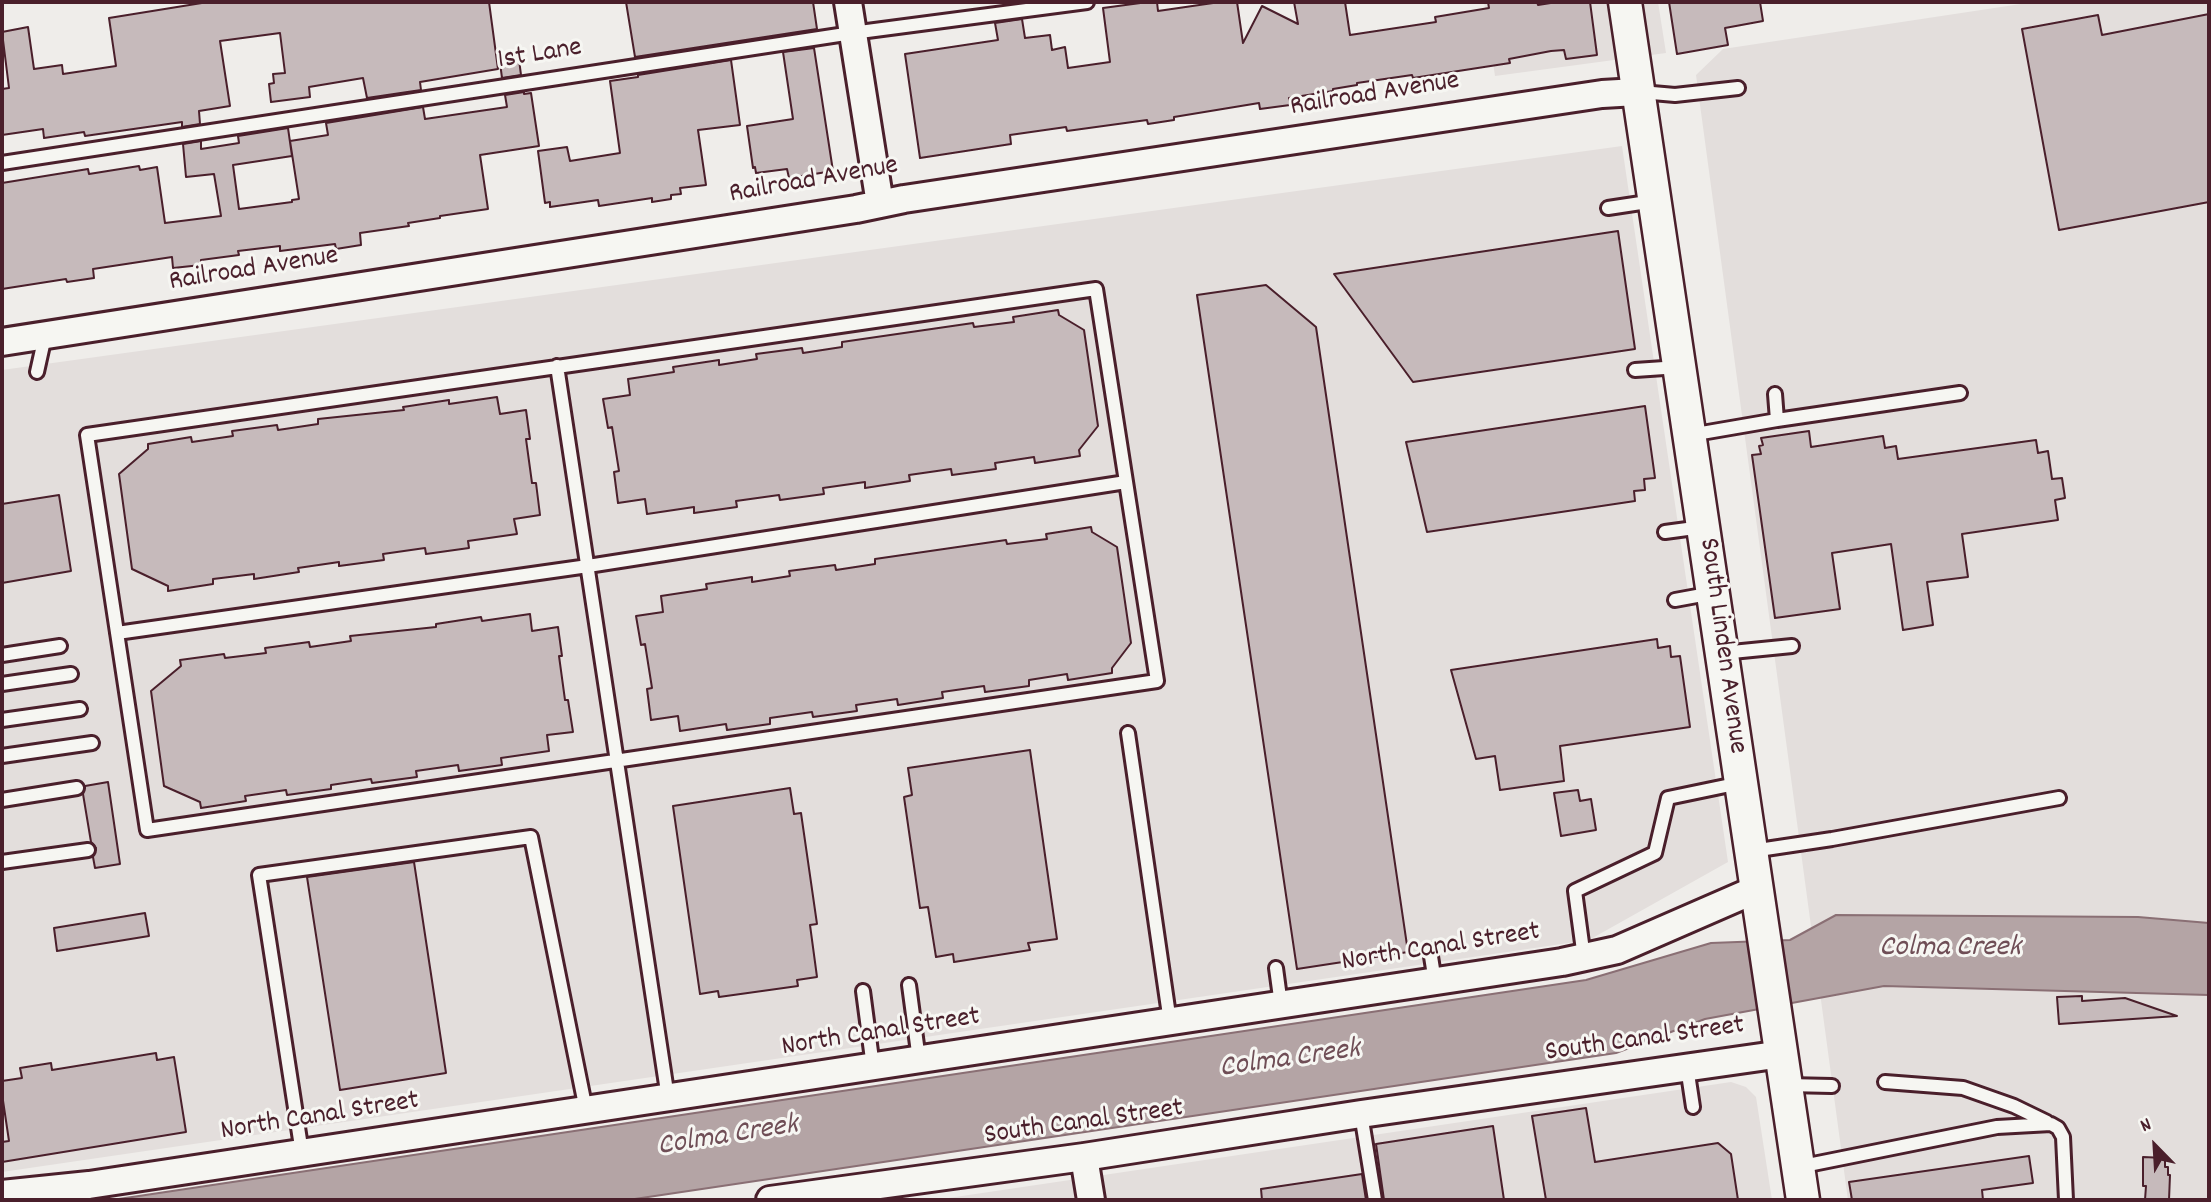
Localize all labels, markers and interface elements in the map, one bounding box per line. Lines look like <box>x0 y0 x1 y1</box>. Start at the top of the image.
street label: 1st Lane <box>496 33 584 79</box>
street label: Railroad Avenue <box>1288 66 1462 126</box>
street label: Railroad Avenue <box>727 151 901 213</box>
street label: Railroad Avenue <box>167 241 341 301</box>
street label: South Linden Avenue <box>1689 536 1753 756</box>
street label: North Canal Street <box>1339 917 1543 981</box>
water label: Colma Creek <box>1879 932 2021 968</box>
street label: North Canal Street <box>779 1002 983 1066</box>
street label: South Canal Street <box>1543 1010 1747 1072</box>
water label: Colma Creek <box>1217 1033 1363 1089</box>
street label: North Canal Street <box>218 1086 422 1150</box>
street label: South Canal Street <box>982 1093 1186 1155</box>
water label: Colma Creek <box>655 1109 801 1167</box>
north arrow <box>2120 1111 2190 1181</box>
text: N <box>2136 1112 2156 1141</box>

